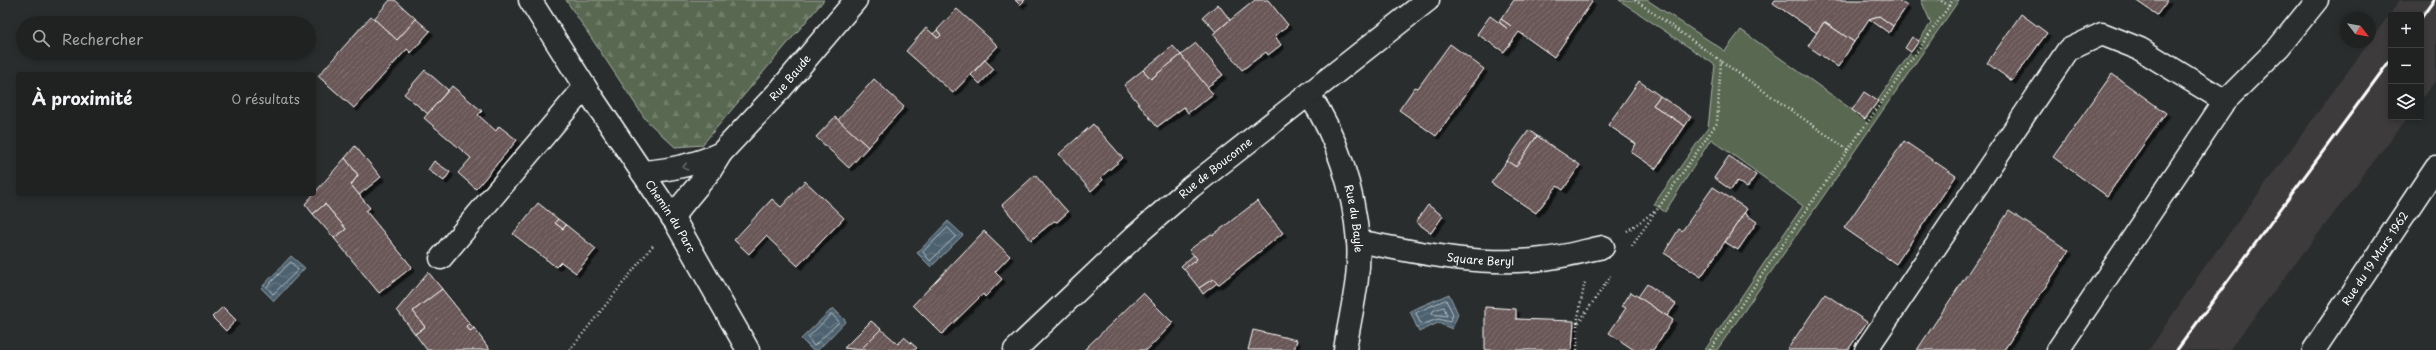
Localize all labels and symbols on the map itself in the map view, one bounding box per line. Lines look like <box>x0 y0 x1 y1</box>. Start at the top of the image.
north arrow <box>2340 12 2376 48</box>
street label: Rue Baude <box>765 51 815 104</box>
street label: Rue de Bouconne <box>1175 133 1256 202</box>
one-way arrow <box>681 162 688 170</box>
street label: Chemin du Parc <box>641 176 700 256</box>
street label: Rue du Bayle <box>1341 183 1368 253</box>
street label: Rue du 19 Mars 1962 <box>2337 208 2412 308</box>
street label: Square Beryl <box>1445 248 1515 269</box>

